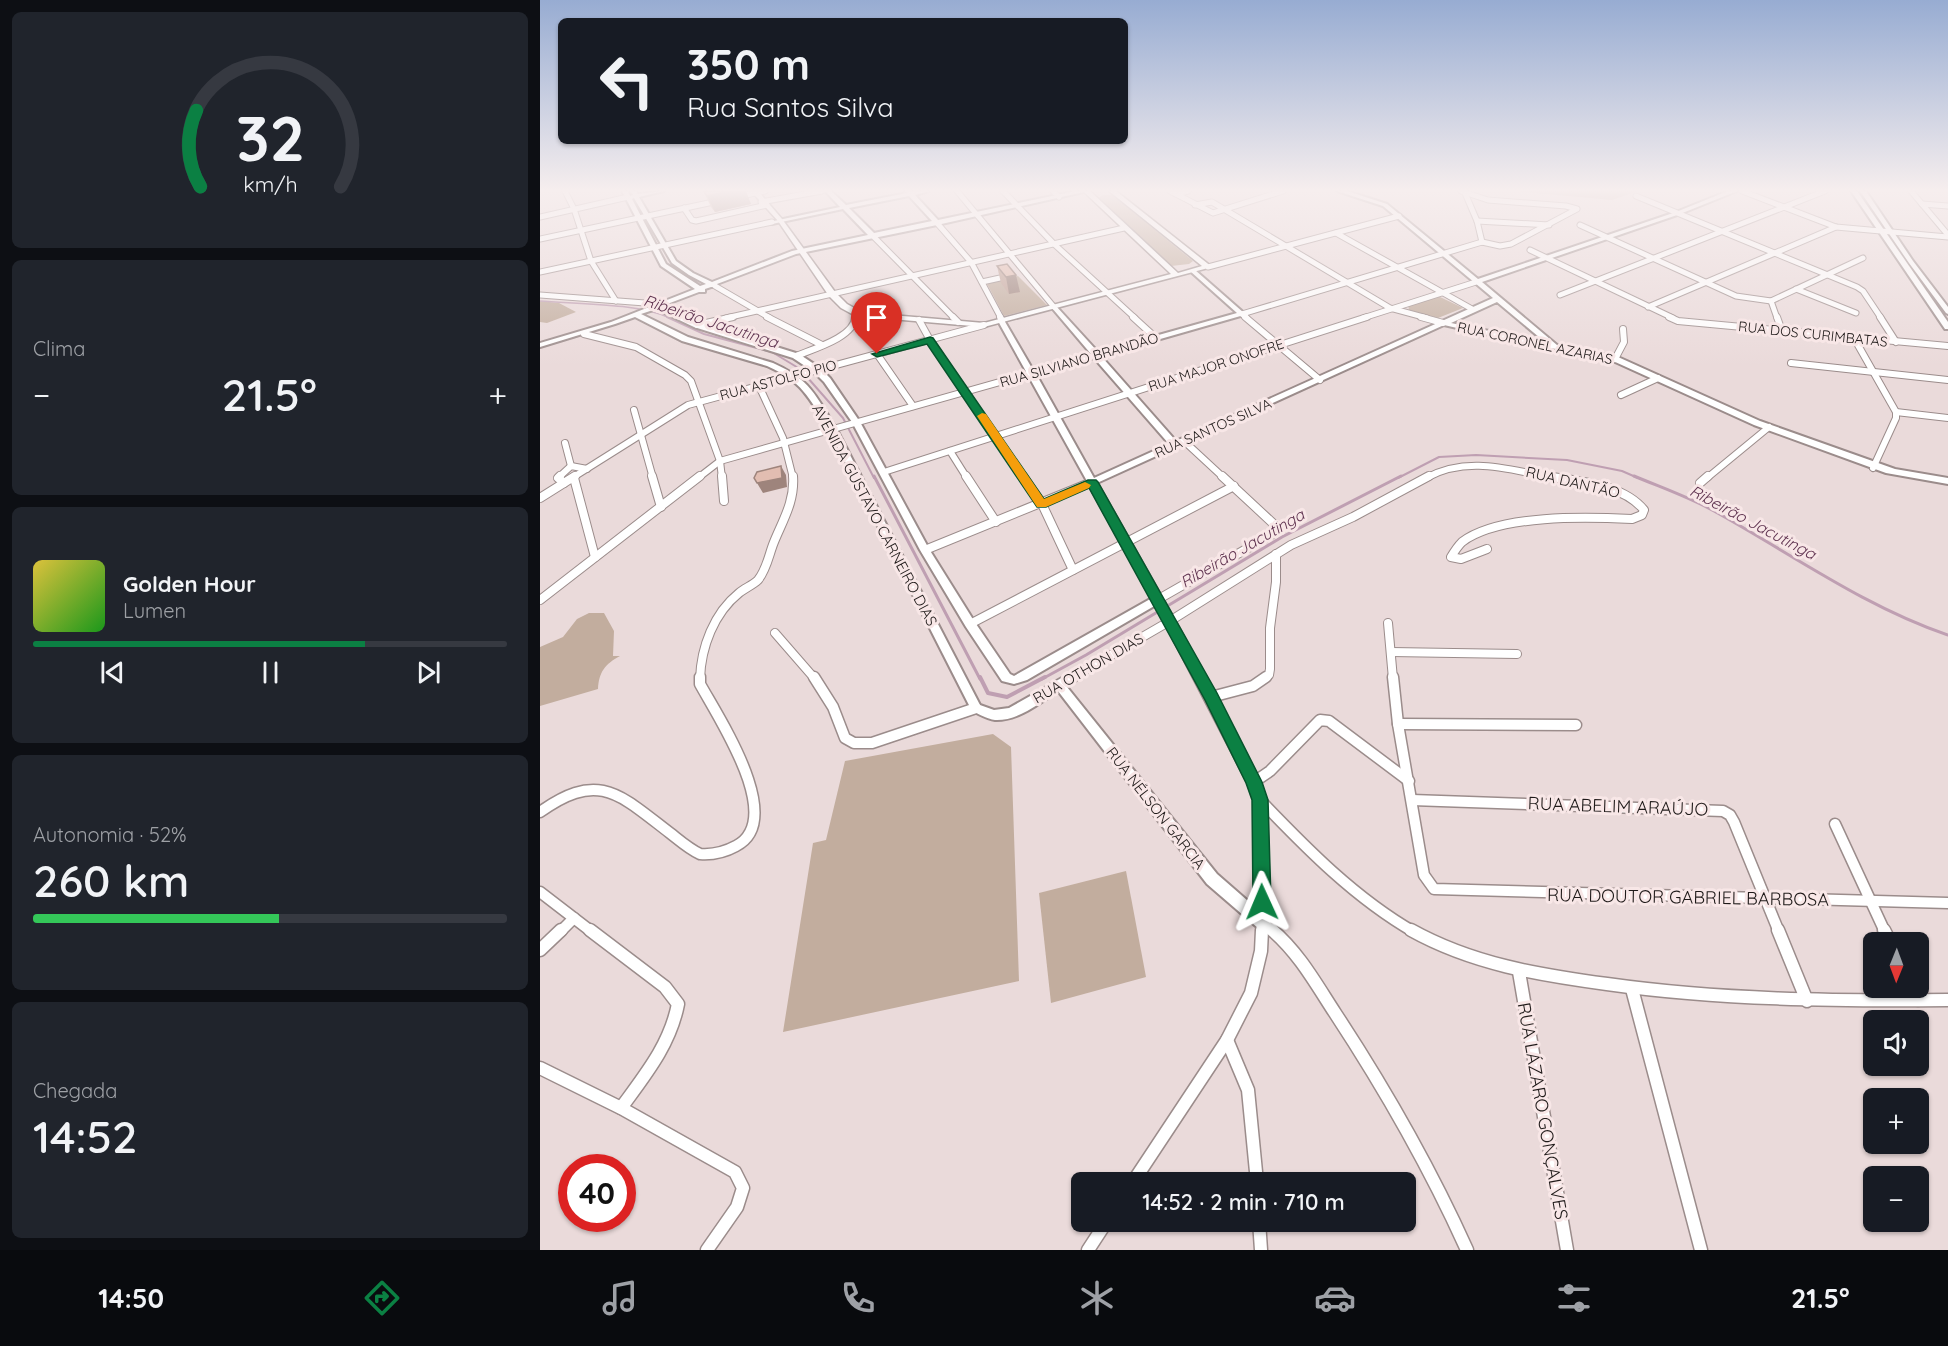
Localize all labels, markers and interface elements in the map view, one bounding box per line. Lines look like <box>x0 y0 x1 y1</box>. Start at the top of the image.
text: 350 m <box>687 38 810 91</box>
icon: left <box>588 42 666 120</box>
text: Rua Santos Silva <box>687 90 894 124</box>
text: 32 <box>235 99 305 177</box>
text: km/h <box>243 171 297 197</box>
water label: Ribeirão Jacutinga <box>641 290 782 353</box>
pin <box>851 292 902 354</box>
icon: arrive <box>860 301 893 334</box>
street label: RUA DOS CURIMBATAS <box>1737 317 1889 351</box>
street label: RUA CORONEL AZARIAS <box>1456 318 1614 368</box>
street label: RUA SILVIANO BRANDÃO <box>998 329 1161 391</box>
street label: RUA MAJOR ONOFRE <box>1146 335 1286 395</box>
text: Clima <box>33 336 85 361</box>
street label: RUA ASTOLFO PIO <box>718 356 839 404</box>
text: 21.5° <box>222 366 317 422</box>
text: − <box>33 374 50 415</box>
text: + <box>488 374 507 415</box>
street label: RUA SANTOS SILVA <box>1152 394 1274 462</box>
street label: AVENIDA GUSTAVO CARNEIRO DIAS <box>808 401 942 629</box>
street label: RUA DANTÃO <box>1524 462 1622 502</box>
water label: Ribeirão Jacutinga <box>1687 480 1821 564</box>
water label: Ribeirão Jacutinga <box>1176 504 1309 592</box>
text: Golden Hour <box>123 570 256 598</box>
text: Lumen <box>123 598 186 623</box>
street label: RUA OTHON DIAS <box>1029 629 1147 707</box>
icon: previous <box>96 656 129 689</box>
icon: pause <box>254 656 287 689</box>
icon: next <box>412 656 445 689</box>
street label: RUA NÉLSON GARCIA <box>1102 743 1210 873</box>
street label: RUA ABELIM ARAÚJO <box>1527 791 1709 821</box>
text: Autonomia · 52% <box>33 822 186 847</box>
text: 260 km <box>33 852 189 908</box>
position arrow <box>1230 870 1294 934</box>
street label: RUA DOUTOR GABRIEL BARBOSA <box>1547 883 1829 911</box>
north arrow <box>1863 932 1929 998</box>
map controls <box>1863 932 1929 1232</box>
street label: RUA LÁZARO GONÇALVES <box>1513 1001 1573 1221</box>
button: sound <box>1863 1010 1929 1076</box>
text: Chegada <box>33 1078 117 1103</box>
button: + <box>1863 1088 1929 1154</box>
text: 14:52 <box>33 1108 137 1164</box>
speed limit sign: 40 <box>558 1154 636 1232</box>
button: − <box>1863 1166 1929 1232</box>
text: 14:52 · 2 min · 710 m <box>1142 1188 1345 1216</box>
icon: directions <box>361 1277 403 1319</box>
icon: music <box>599 1277 641 1319</box>
icon: phone <box>837 1277 879 1319</box>
icon: climate <box>1076 1277 1118 1319</box>
icon: car <box>1314 1277 1356 1319</box>
icon: filters <box>1553 1277 1595 1319</box>
text: 14:50 <box>98 1281 164 1315</box>
text: 21.5° <box>1791 1281 1850 1315</box>

